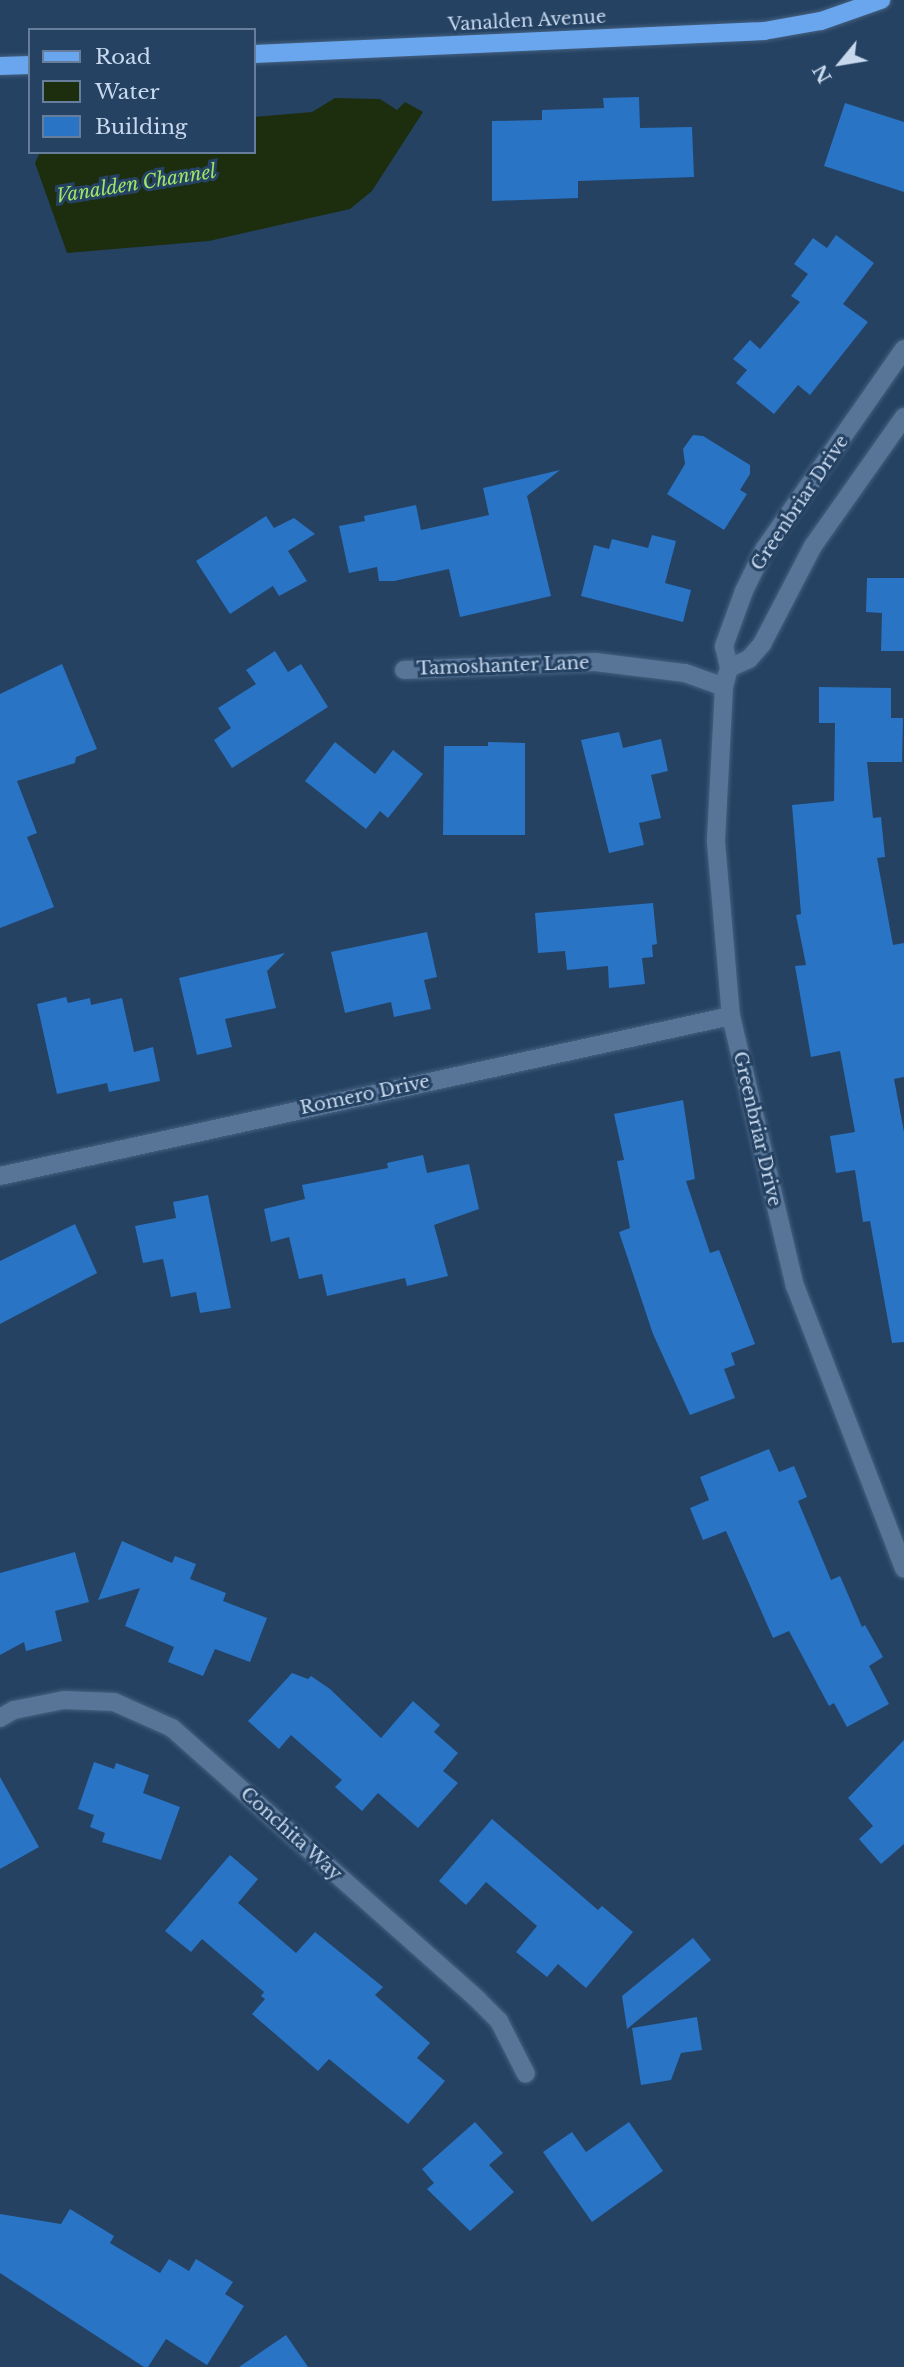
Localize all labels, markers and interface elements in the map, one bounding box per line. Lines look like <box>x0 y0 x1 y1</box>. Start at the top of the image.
street label: Vanalden Avenue <box>447 6 607 36</box>
legend <box>28 28 256 154</box>
north arrow <box>806 28 876 98</box>
text: Road <box>95 44 151 70</box>
text: N <box>808 60 837 87</box>
text: Water <box>95 79 159 105</box>
text: Building <box>95 114 187 140</box>
water label: Vanalden Channel <box>54 160 218 208</box>
street label: Greenbriar Drive <box>747 431 853 575</box>
street label: Tamoshanter Lane <box>416 652 590 680</box>
street label: Greenbriar Drive <box>729 1049 785 1209</box>
street label: Romero Drive <box>298 1071 432 1119</box>
street label: Conchita Way <box>236 1783 346 1885</box>

